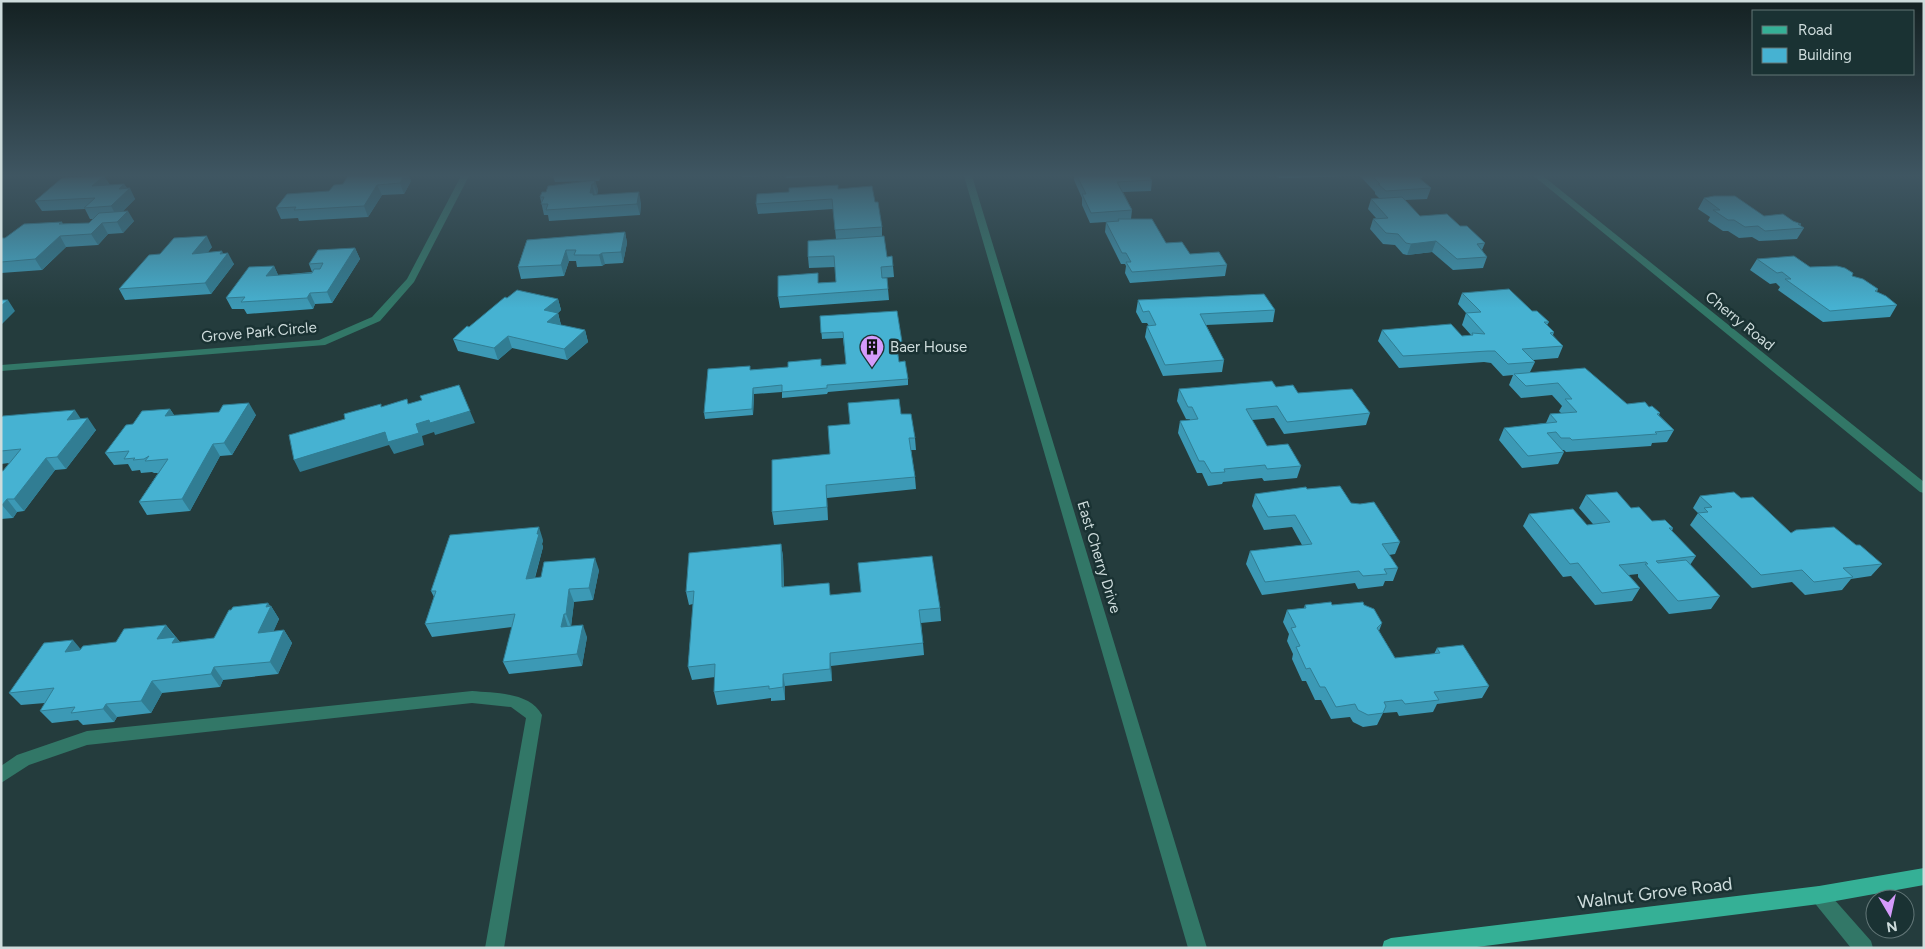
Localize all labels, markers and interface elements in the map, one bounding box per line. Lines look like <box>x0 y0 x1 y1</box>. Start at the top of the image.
legend <box>1752 10 1915 75</box>
text: Road <box>1798 21 1833 39</box>
text: Building <box>1798 46 1852 64</box>
street label: Cherry Road <box>1702 288 1778 354</box>
street label: Grove Park Circle <box>201 318 317 346</box>
building icon: Baer House <box>859 334 885 368</box>
place label: Baer House <box>890 338 967 356</box>
street label: East Cherry Drive <box>1073 499 1125 615</box>
street label: Walnut Grove Road <box>1576 873 1734 913</box>
north arrow <box>1865 889 1915 939</box>
text: N <box>1885 917 1899 936</box>

